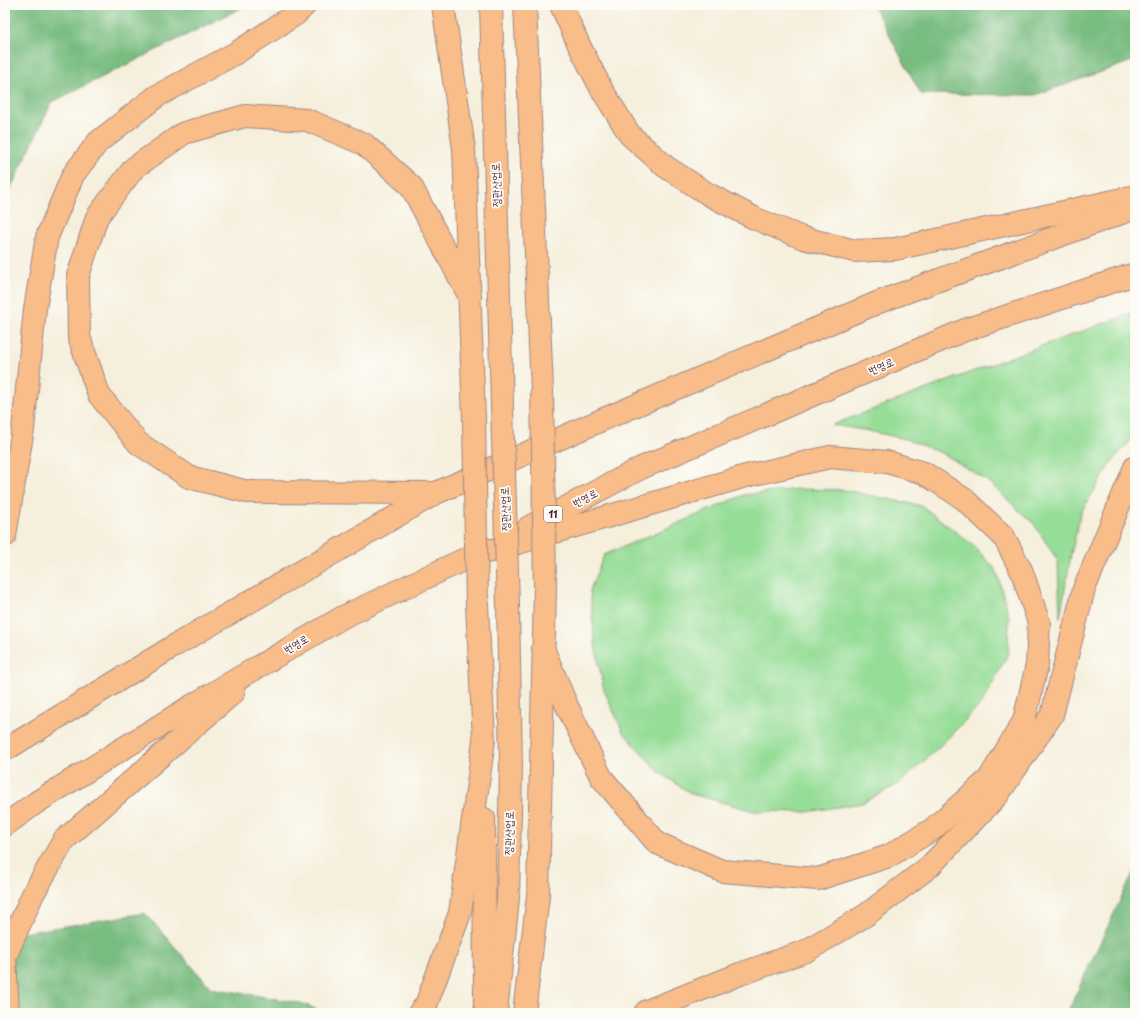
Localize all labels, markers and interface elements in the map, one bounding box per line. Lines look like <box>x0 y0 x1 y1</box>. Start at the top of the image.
street label: 정관산업로 <box>486 162 505 207</box>
street label: 번영로 <box>865 352 896 379</box>
street label: 번영로 <box>569 484 601 511</box>
street label: 정관산업로 <box>495 486 514 531</box>
road number: 11 <box>544 506 562 522</box>
street label: 번영로 <box>280 629 312 658</box>
street label: 정관산업로 <box>500 811 517 855</box>

